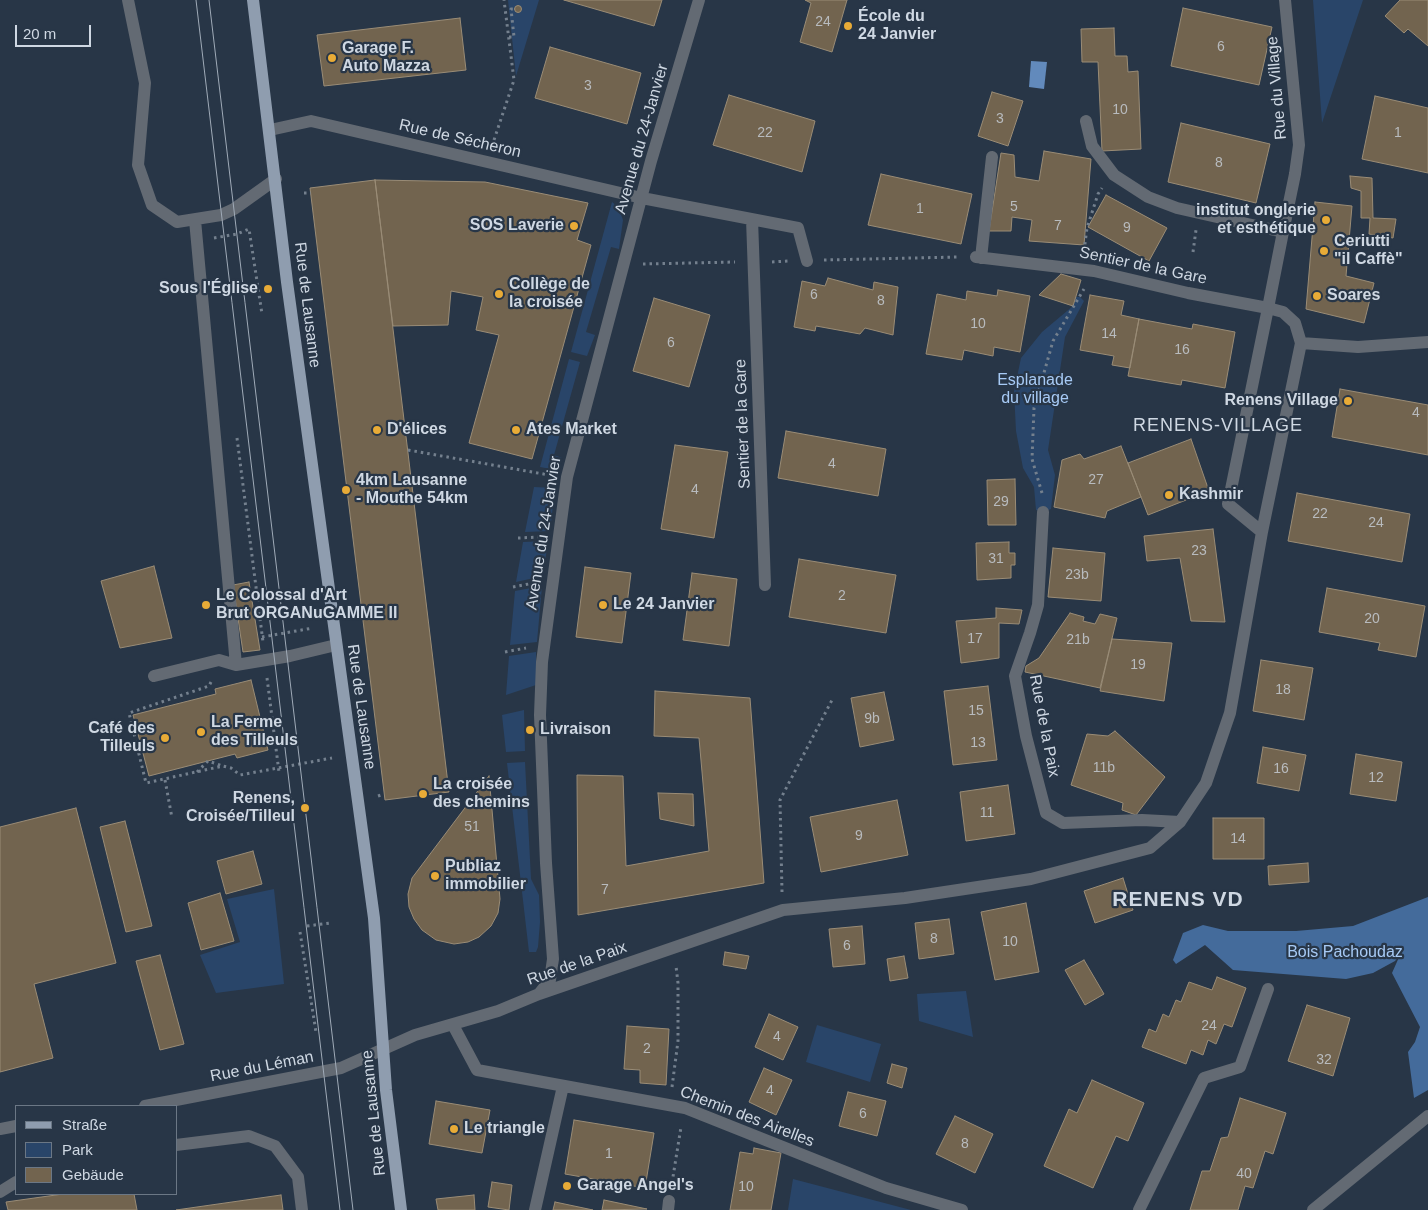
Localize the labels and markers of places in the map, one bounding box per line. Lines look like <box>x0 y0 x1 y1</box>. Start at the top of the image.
place label: École du 24 Janvier <box>858 7 936 45</box>
marker: École du 24 Janvier <box>842 20 854 32</box>
place label: Garage F. Auto Mazza <box>342 39 430 77</box>
marker: Garage F. Auto Mazza <box>326 52 338 64</box>
place label: institut onglerie et esthétique <box>1196 201 1316 239</box>
marker: institut onglerie et esthétique <box>1320 214 1332 226</box>
place label: SOS Laverie <box>470 216 564 236</box>
marker: SOS Laverie <box>568 220 580 232</box>
place label: Ceriutti "il Caffè" <box>1334 232 1403 270</box>
marker: Ceriutti "il Caffè" <box>1318 245 1330 257</box>
place label: Collège de la croisée <box>509 275 590 313</box>
place label: Sous l'Église <box>159 279 258 299</box>
marker: Sous l'Église <box>262 283 274 295</box>
place label: Soares <box>1327 286 1380 306</box>
marker: Collège de la croisée <box>493 288 505 300</box>
marker: Soares <box>1311 290 1323 302</box>
place label: Renens Village <box>1224 391 1338 411</box>
marker: Renens Village <box>1342 395 1354 407</box>
place label: D'élices <box>387 420 447 440</box>
place label: Ates Market <box>526 420 617 440</box>
marker: D'élices <box>371 424 383 436</box>
marker: Ates Market <box>510 424 522 436</box>
place label: 4km Lausanne - Mouthe 54km <box>356 471 468 509</box>
marker: 4km Lausanne - Mouthe 54km <box>340 484 352 496</box>
place label: Kashmir <box>1179 485 1243 505</box>
marker: Kashmir <box>1163 489 1175 501</box>
place label: Le Colossal d'Art Brut ORGANuGAMME II <box>216 586 397 624</box>
place label: Le 24 Janvier <box>613 595 714 615</box>
marker: Le Colossal d'Art Brut ORGANuGAMME II <box>200 599 212 611</box>
marker: Le 24 Janvier <box>597 599 609 611</box>
place label: La Ferme des Tilleuls <box>211 713 298 751</box>
place label: Café des Tilleuls <box>88 719 155 757</box>
place label: Livraison <box>540 720 611 740</box>
marker: Livraison <box>524 724 536 736</box>
marker: La Ferme des Tilleuls <box>195 726 207 738</box>
marker: Café des Tilleuls <box>159 732 171 744</box>
place label: La croisée des chemins <box>433 775 530 813</box>
marker: La croisée des chemins <box>417 788 429 800</box>
place label: Renens, Croisée/Tilleul <box>186 789 295 827</box>
marker: Renens, Croisée/Tilleul <box>299 802 311 814</box>
place label: Publiaz immobilier <box>445 857 526 895</box>
marker: Publiaz immobilier <box>429 870 441 882</box>
place label: Le triangle <box>464 1119 545 1139</box>
marker: Le triangle <box>448 1123 460 1135</box>
place label: Garage Angel's <box>577 1176 694 1196</box>
marker: Garage Angel's <box>561 1180 573 1192</box>

